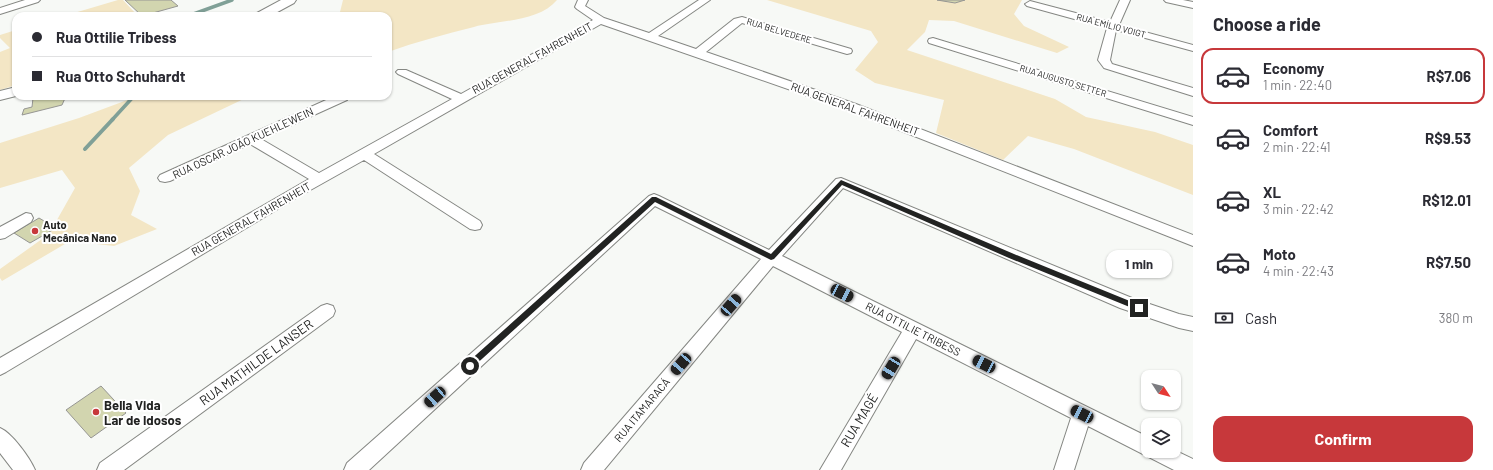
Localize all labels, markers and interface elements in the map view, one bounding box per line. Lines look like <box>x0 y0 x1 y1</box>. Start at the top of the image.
street label: RUA EMÍLIO VOIGT <box>1075 11 1147 40</box>
text: Choose a ride <box>1213 13 1321 35</box>
street label: RUA BELVEDERE <box>745 15 813 46</box>
street label: RUA GENERAL FAHRENHEIT <box>469 19 594 96</box>
text: Rua Ottilie Tribess <box>56 28 177 46</box>
icon: car <box>1215 58 1251 94</box>
text: Economy <box>1263 59 1324 77</box>
street label: RUA AUGUSTO SETTER <box>1018 62 1108 99</box>
text: Rua Otto Schuhardt <box>56 67 186 85</box>
text: R$7.06 <box>1426 67 1471 85</box>
text: 1 min · 22:40 <box>1263 77 1332 93</box>
street label: RUA GENERAL FAHRENHEIT <box>789 79 921 138</box>
street label: RUA OSCAR JOÃO KUEHLEWEIN <box>170 104 315 181</box>
icon: car <box>1215 120 1251 156</box>
text: Comfort <box>1263 121 1318 139</box>
text: R$9.53 <box>1425 129 1471 147</box>
text: 2 min · 22:41 <box>1263 139 1330 155</box>
street label: RUA GENERAL FAHRENHEIT <box>189 179 313 258</box>
icon: car <box>1215 182 1251 218</box>
text: XL <box>1263 183 1281 201</box>
text: R$12.01 <box>1422 191 1471 209</box>
text: 3 min · 22:42 <box>1263 201 1334 217</box>
place label: Auto Mecânica Nano <box>43 218 117 244</box>
marker: Auto Mecânica Nano <box>30 226 40 236</box>
icon: car <box>1215 244 1251 280</box>
text: Moto <box>1263 245 1296 263</box>
callout: 1 min <box>1106 250 1172 278</box>
text: R$7.50 <box>1426 253 1471 271</box>
text: 1 min <box>1125 256 1153 272</box>
text: 4 min · 22:43 <box>1263 263 1334 279</box>
car <box>829 282 855 304</box>
car <box>719 292 743 318</box>
street label: RUA OTTILIE TRIBESS <box>864 299 963 358</box>
route end <box>1130 299 1148 317</box>
icon: cash <box>1213 307 1235 329</box>
text: Cash <box>1245 309 1277 327</box>
text: 380 m <box>1439 310 1473 326</box>
street label: RUA MATHILDE LANSER <box>196 315 316 409</box>
car <box>669 351 693 377</box>
car <box>971 353 997 375</box>
car <box>880 355 902 381</box>
route start <box>461 357 479 375</box>
north arrow <box>1141 370 1181 410</box>
map controls <box>1141 370 1181 458</box>
street label: RUA ITAMARACÁ <box>611 375 672 444</box>
car <box>422 385 448 409</box>
street label: RUA MAGÉ <box>837 390 881 450</box>
place label: Bella Vida Lar de Idosos <box>104 397 182 428</box>
car <box>1069 403 1095 425</box>
marker: Bella Vida Lar de Idosos <box>91 407 101 417</box>
button: Confirm <box>1213 416 1473 462</box>
button: layers <box>1141 418 1181 458</box>

